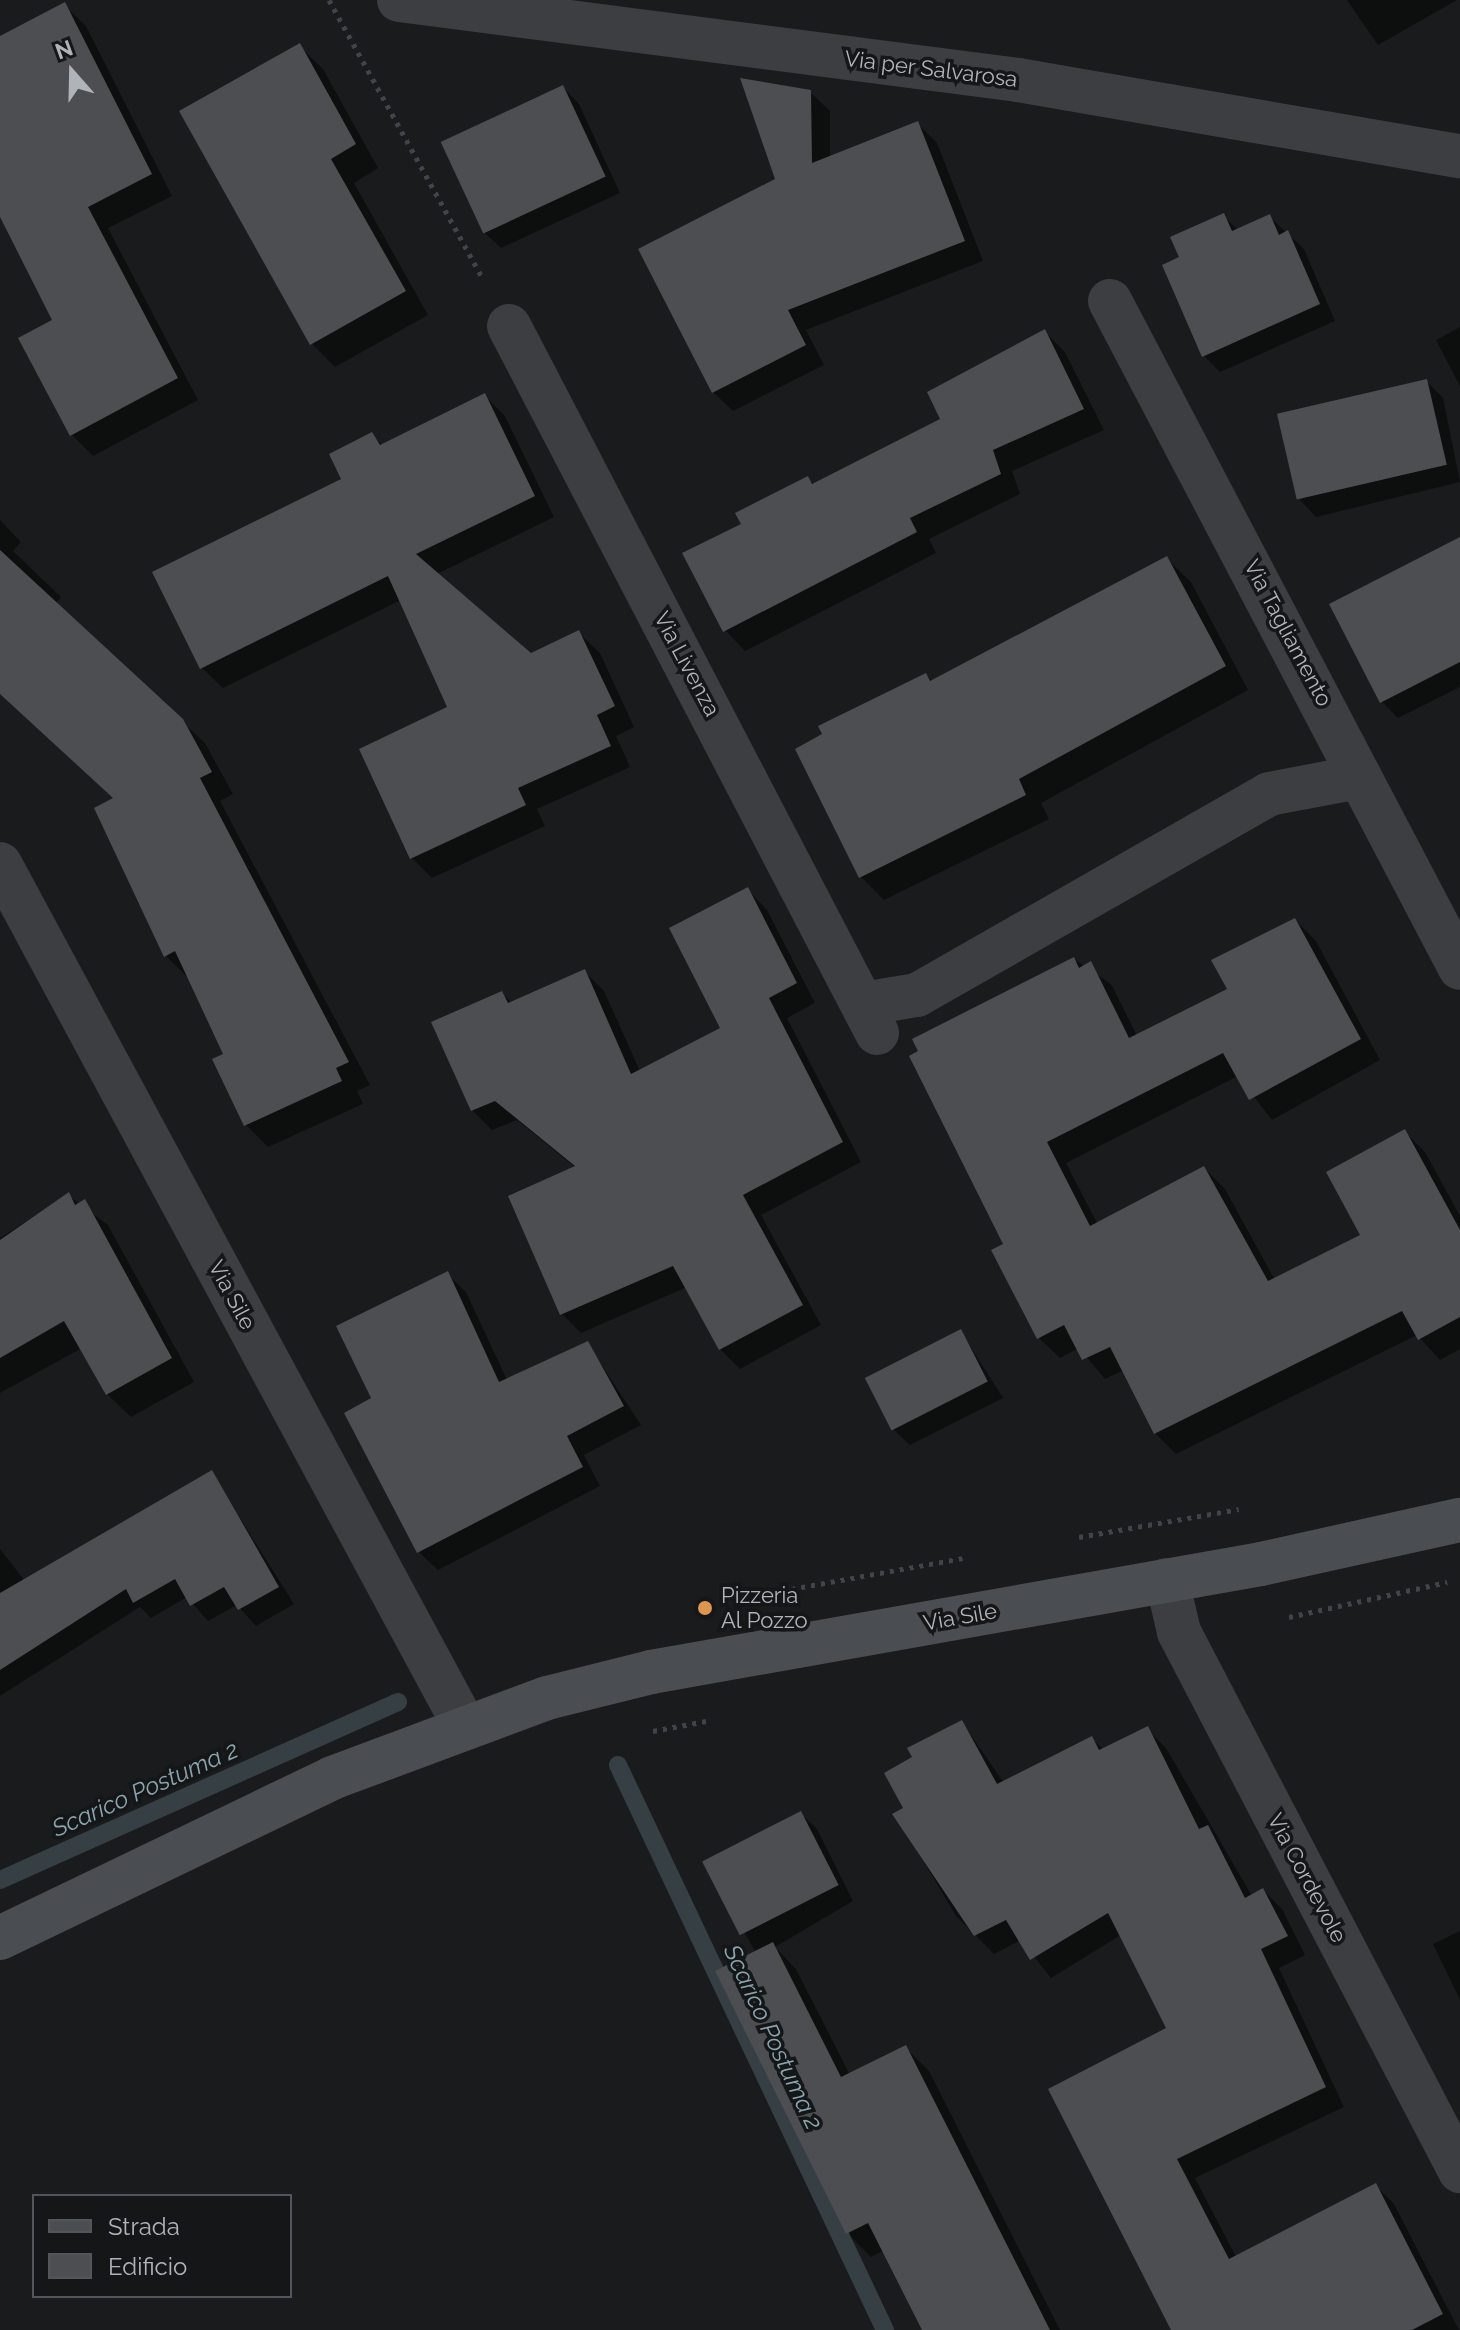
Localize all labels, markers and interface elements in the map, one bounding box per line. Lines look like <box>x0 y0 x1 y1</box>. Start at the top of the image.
north arrow <box>32 32 112 112</box>
text: N <box>51 34 76 65</box>
street label: Via per Salvarosa <box>843 45 1019 93</box>
street label: Via Tagliamento <box>1238 555 1338 711</box>
street label: Via Livenza <box>648 607 726 721</box>
street label: Via Sile <box>203 1256 261 1334</box>
place label: Pizzeria Al Pozzo <box>721 1582 808 1634</box>
street label: Via Sile <box>921 1598 999 1636</box>
marker: Pizzeria Al Pozzo <box>696 1599 714 1617</box>
water label: Scarico Postuma 2 <box>47 1735 243 1843</box>
street label: Via Cordevole <box>1262 1809 1352 1947</box>
water label: Scarico Postuma 2 <box>718 1940 828 2134</box>
legend <box>32 2194 292 2298</box>
text: Strada <box>108 2212 180 2241</box>
text: Edificio <box>108 2252 187 2281</box>

